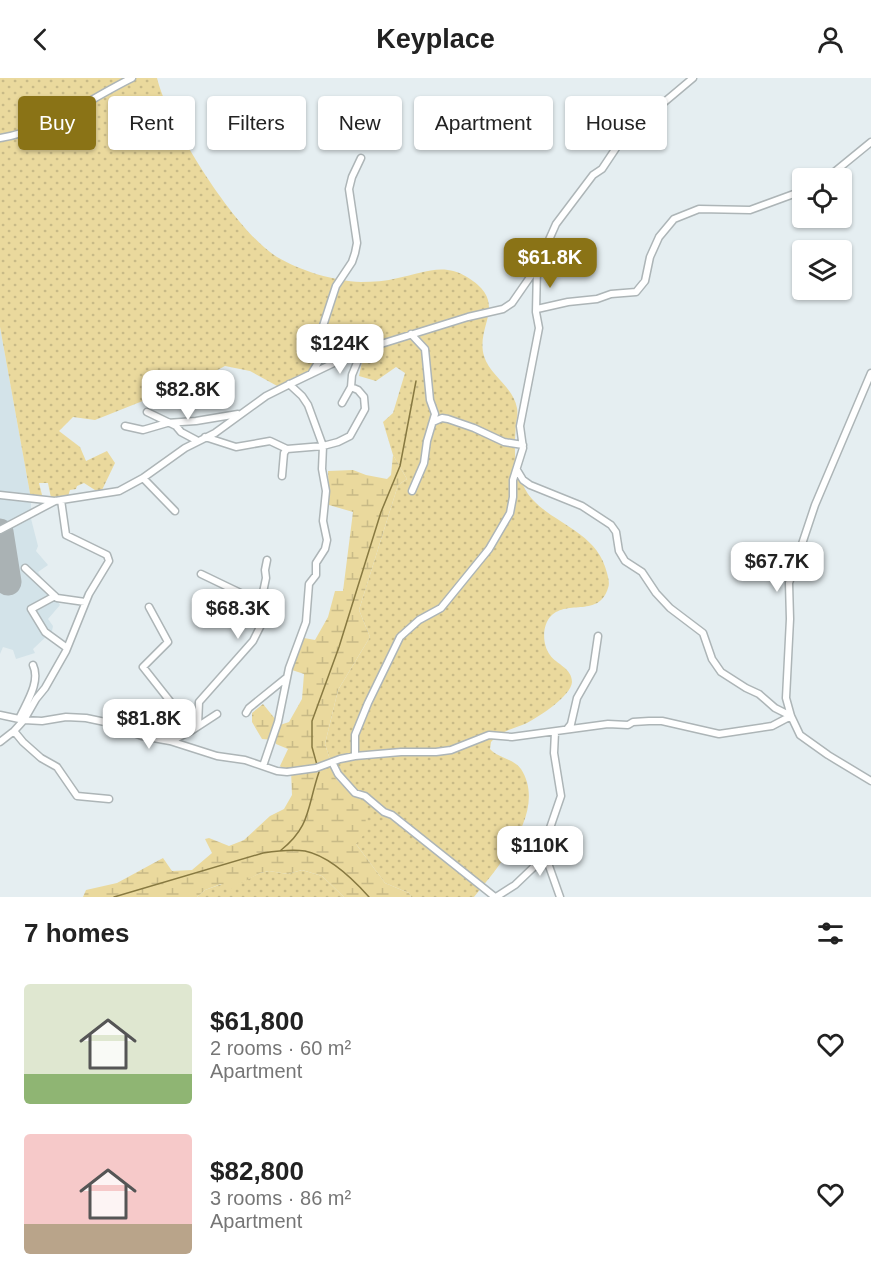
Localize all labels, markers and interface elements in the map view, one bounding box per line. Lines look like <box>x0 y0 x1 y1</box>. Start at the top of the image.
icon: back <box>24 23 57 56</box>
icon: person <box>814 23 847 56</box>
text: Keyplace <box>376 24 495 54</box>
chip: Buy <box>18 96 96 150</box>
chip: Rent <box>108 96 195 150</box>
chip: Filters <box>207 96 306 150</box>
chip: New <box>318 96 402 150</box>
chip: Apartment <box>414 96 553 150</box>
chip: House <box>565 96 667 150</box>
map controls <box>792 168 852 300</box>
button: locate <box>792 168 852 228</box>
pin: $61.8K <box>501 238 599 289</box>
button: layers <box>792 240 852 300</box>
text: $61.8K <box>518 246 582 268</box>
pin: $124K <box>298 324 382 375</box>
text: $124K <box>311 332 369 354</box>
pin: $82.8K <box>139 370 237 421</box>
text: $82.8K <box>156 378 220 400</box>
pin: $67.7K <box>728 542 826 593</box>
text: $67.7K <box>745 550 809 572</box>
pin: $68.3K <box>189 589 287 640</box>
text: $68.3K <box>206 597 270 619</box>
pin: $81.8K <box>100 699 198 750</box>
text: $81.8K <box>117 707 181 729</box>
pin: $110K <box>498 826 582 877</box>
text: $110K <box>511 834 569 856</box>
icon: filters <box>814 917 847 950</box>
text: 7 homes <box>24 918 130 948</box>
text: $61,800 <box>210 1006 304 1036</box>
icon: home <box>72 1008 144 1080</box>
icon: heart <box>814 1028 847 1061</box>
text: 2 rooms · 60 m² <box>210 1037 351 1059</box>
text: Apartment <box>210 1060 302 1082</box>
text: $82,800 <box>210 1156 304 1186</box>
icon: home <box>72 1158 144 1230</box>
icon: heart <box>814 1178 847 1211</box>
text: 3 rooms · 86 m² <box>210 1187 351 1209</box>
text: Apartment <box>210 1210 302 1232</box>

